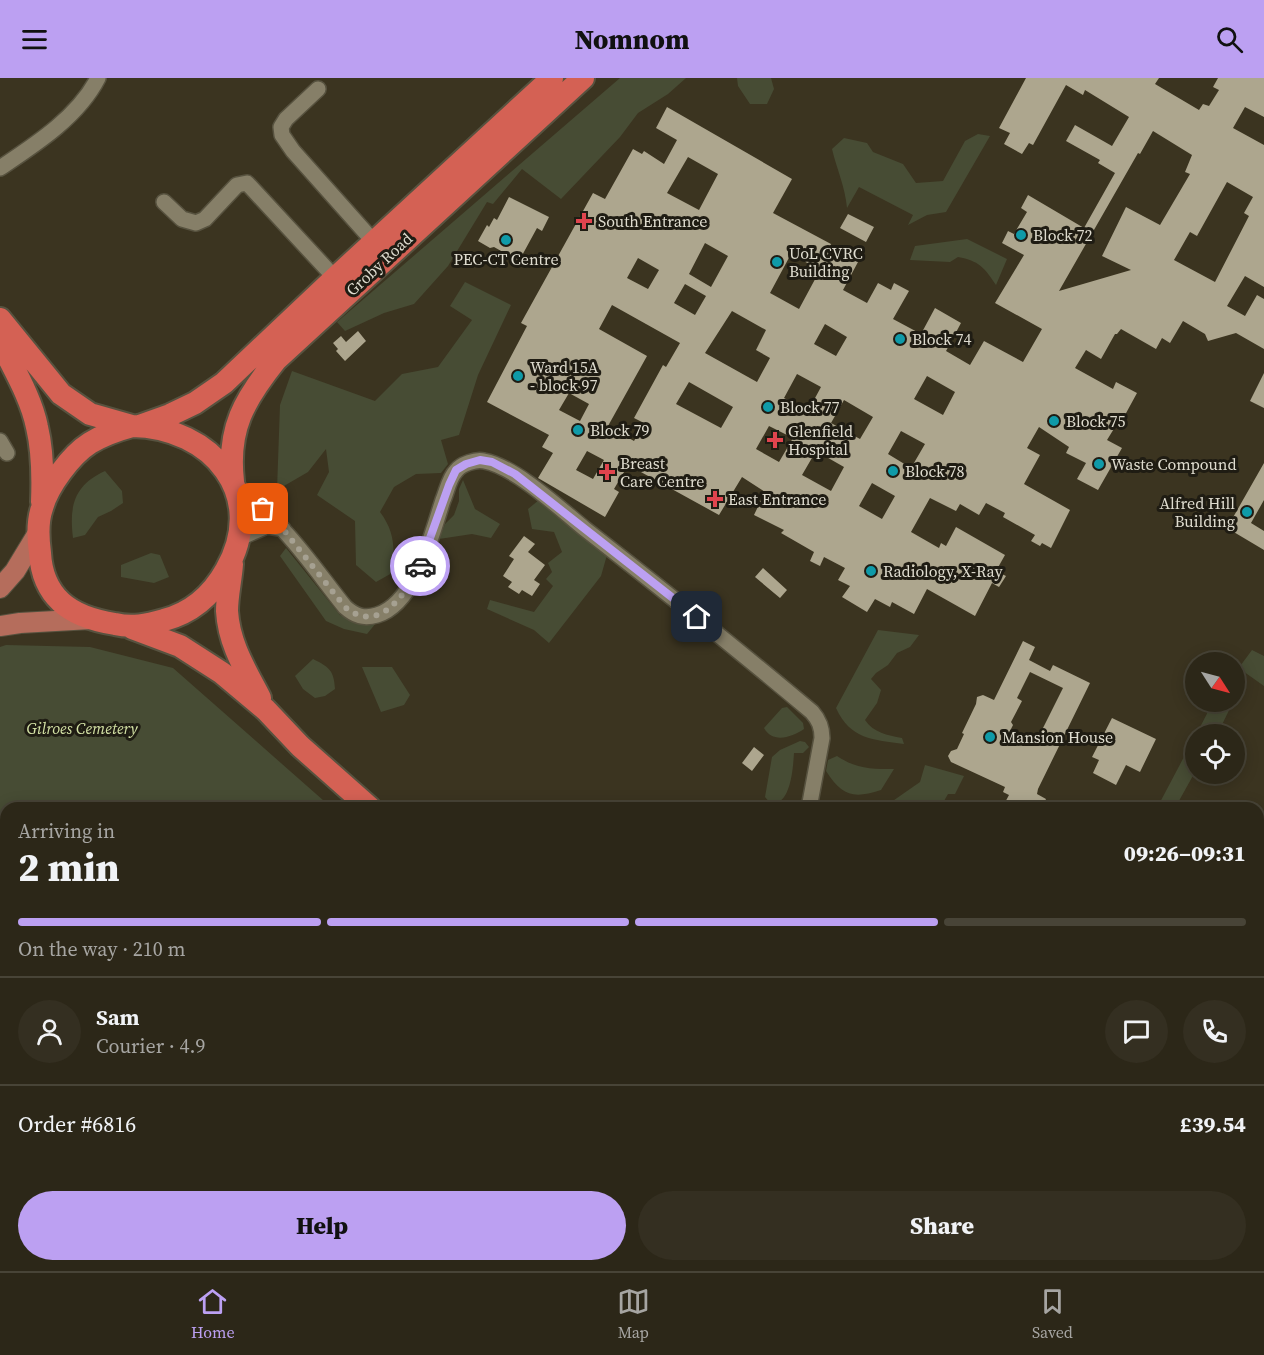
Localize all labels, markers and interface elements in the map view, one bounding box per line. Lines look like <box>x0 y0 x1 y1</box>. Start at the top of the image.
text: Nomnom <box>575 21 689 58</box>
icon: menu <box>18 23 51 56</box>
icon: search <box>1213 23 1246 56</box>
place label: South Entrance <box>598 210 707 232</box>
marker: South Entrance <box>575 212 593 230</box>
place label: Block 72 <box>1033 224 1093 246</box>
street label: Groby Road <box>341 228 417 300</box>
marker: Block 72 <box>1014 228 1028 242</box>
marker: PEC-CT Centre <box>499 233 513 247</box>
place label: UoL CVRC Building <box>789 242 863 282</box>
place label: PEC-CT Centre <box>453 248 559 270</box>
marker: UoL CVRC Building <box>770 255 784 269</box>
place label: Block 74 <box>912 328 972 350</box>
marker: Block 74 <box>893 332 907 346</box>
place label: Ward 15A - block 97 <box>530 356 599 396</box>
marker: Ward 15A - block 97 <box>511 369 525 383</box>
place label: Block 77 <box>780 396 840 418</box>
marker: Block 77 <box>761 400 775 414</box>
place label: Block 75 <box>1066 410 1126 432</box>
marker: Block 75 <box>1047 414 1061 428</box>
place label: Block 79 <box>590 419 650 441</box>
place label: Glenfield Hospital <box>788 420 853 460</box>
marker: Block 79 <box>571 423 585 437</box>
marker: Glenfield Hospital <box>766 431 784 449</box>
place label: Breast Care Centre <box>620 452 705 492</box>
place label: Waste Compound <box>1111 453 1237 475</box>
marker: Waste Compound <box>1092 457 1106 471</box>
place label: Block 78 <box>905 460 965 482</box>
marker: Breast Care Centre <box>598 463 616 481</box>
marker: Block 78 <box>886 464 900 478</box>
pin <box>237 483 288 534</box>
place label: East Entrance <box>728 488 826 510</box>
marker: East Entrance <box>706 490 724 508</box>
icon: bag <box>246 492 279 525</box>
place label: Alfred Hill Building <box>1159 492 1235 532</box>
marker: Alfred Hill Building <box>1240 505 1254 519</box>
courier <box>390 536 450 596</box>
icon: car <box>404 550 437 583</box>
place label: Radiology, X-Ray <box>883 560 1003 582</box>
marker: Radiology, X-Ray <box>864 564 878 578</box>
pin <box>671 591 722 642</box>
icon: home <box>680 600 713 633</box>
north arrow <box>1185 652 1245 712</box>
map controls <box>1185 652 1245 784</box>
park label: Gilroes Cemetery <box>26 717 138 739</box>
button: locate <box>1185 724 1245 784</box>
place label: Mansion House <box>1002 726 1113 748</box>
marker: Mansion House <box>983 730 997 744</box>
text: Arriving in <box>18 817 115 845</box>
text: 09:26–09:31 <box>1124 838 1246 868</box>
text: 2 min <box>18 841 120 894</box>
text: On the way · 210 m <box>18 935 185 963</box>
button: person <box>18 1000 81 1063</box>
button: chat <box>1105 1000 1168 1063</box>
button: phone <box>1183 1000 1246 1063</box>
text: Sam <box>96 1002 140 1032</box>
text: Courier · 4.9 <box>96 1032 205 1060</box>
text: Order #6816 <box>18 1109 136 1139</box>
text: £39.54 <box>1180 1109 1246 1139</box>
button: Help <box>18 1191 626 1260</box>
button: Share <box>638 1191 1246 1260</box>
tab: Home <box>191 1285 235 1343</box>
tab: Map <box>617 1285 650 1343</box>
tab: Saved <box>1032 1285 1073 1343</box>

